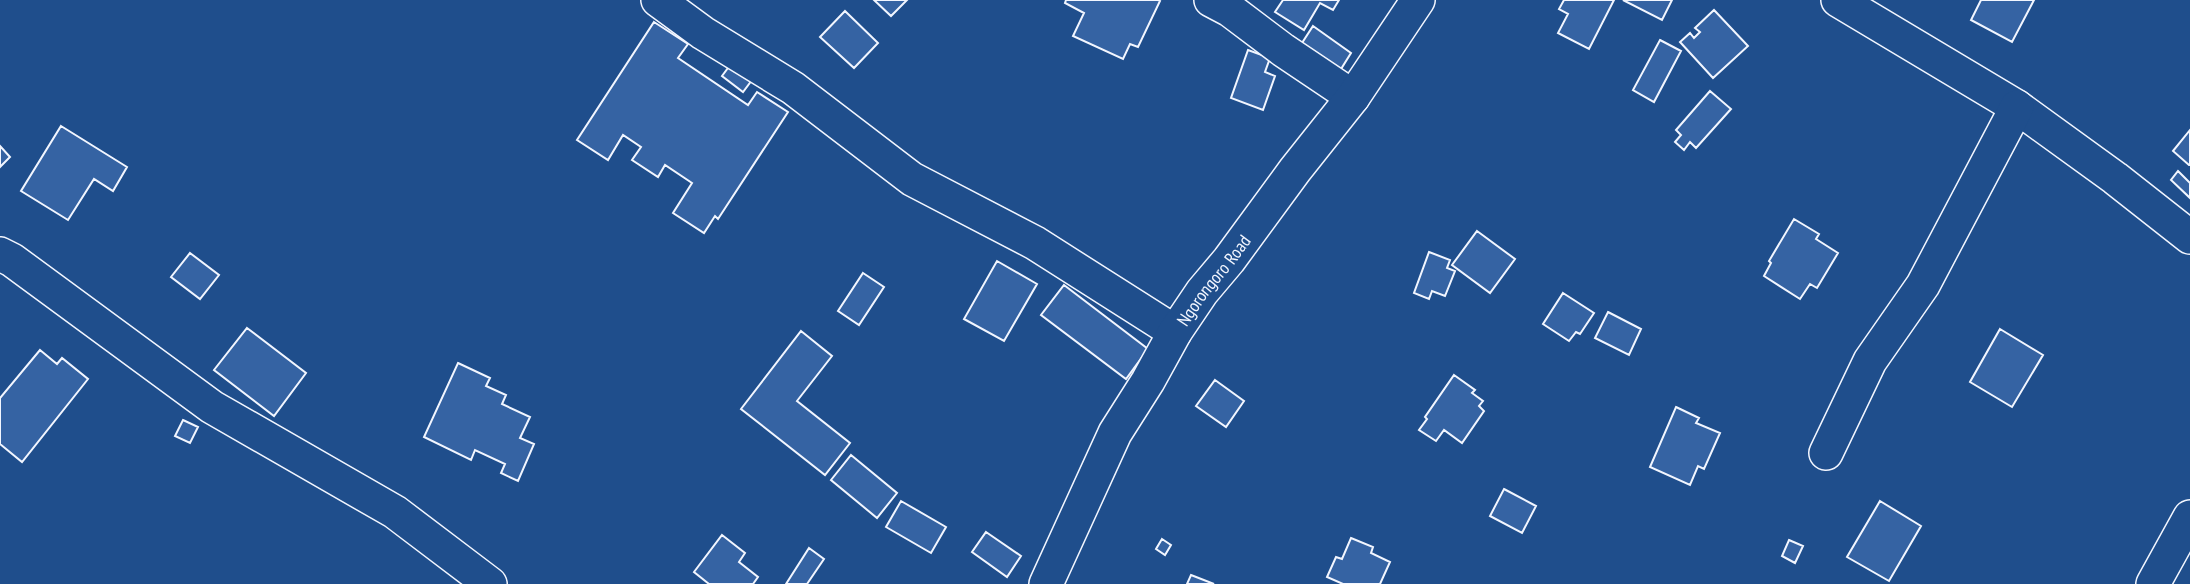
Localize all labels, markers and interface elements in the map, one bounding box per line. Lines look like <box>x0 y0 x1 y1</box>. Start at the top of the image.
street label: Ngorongoro Road <box>1171 230 1255 330</box>

